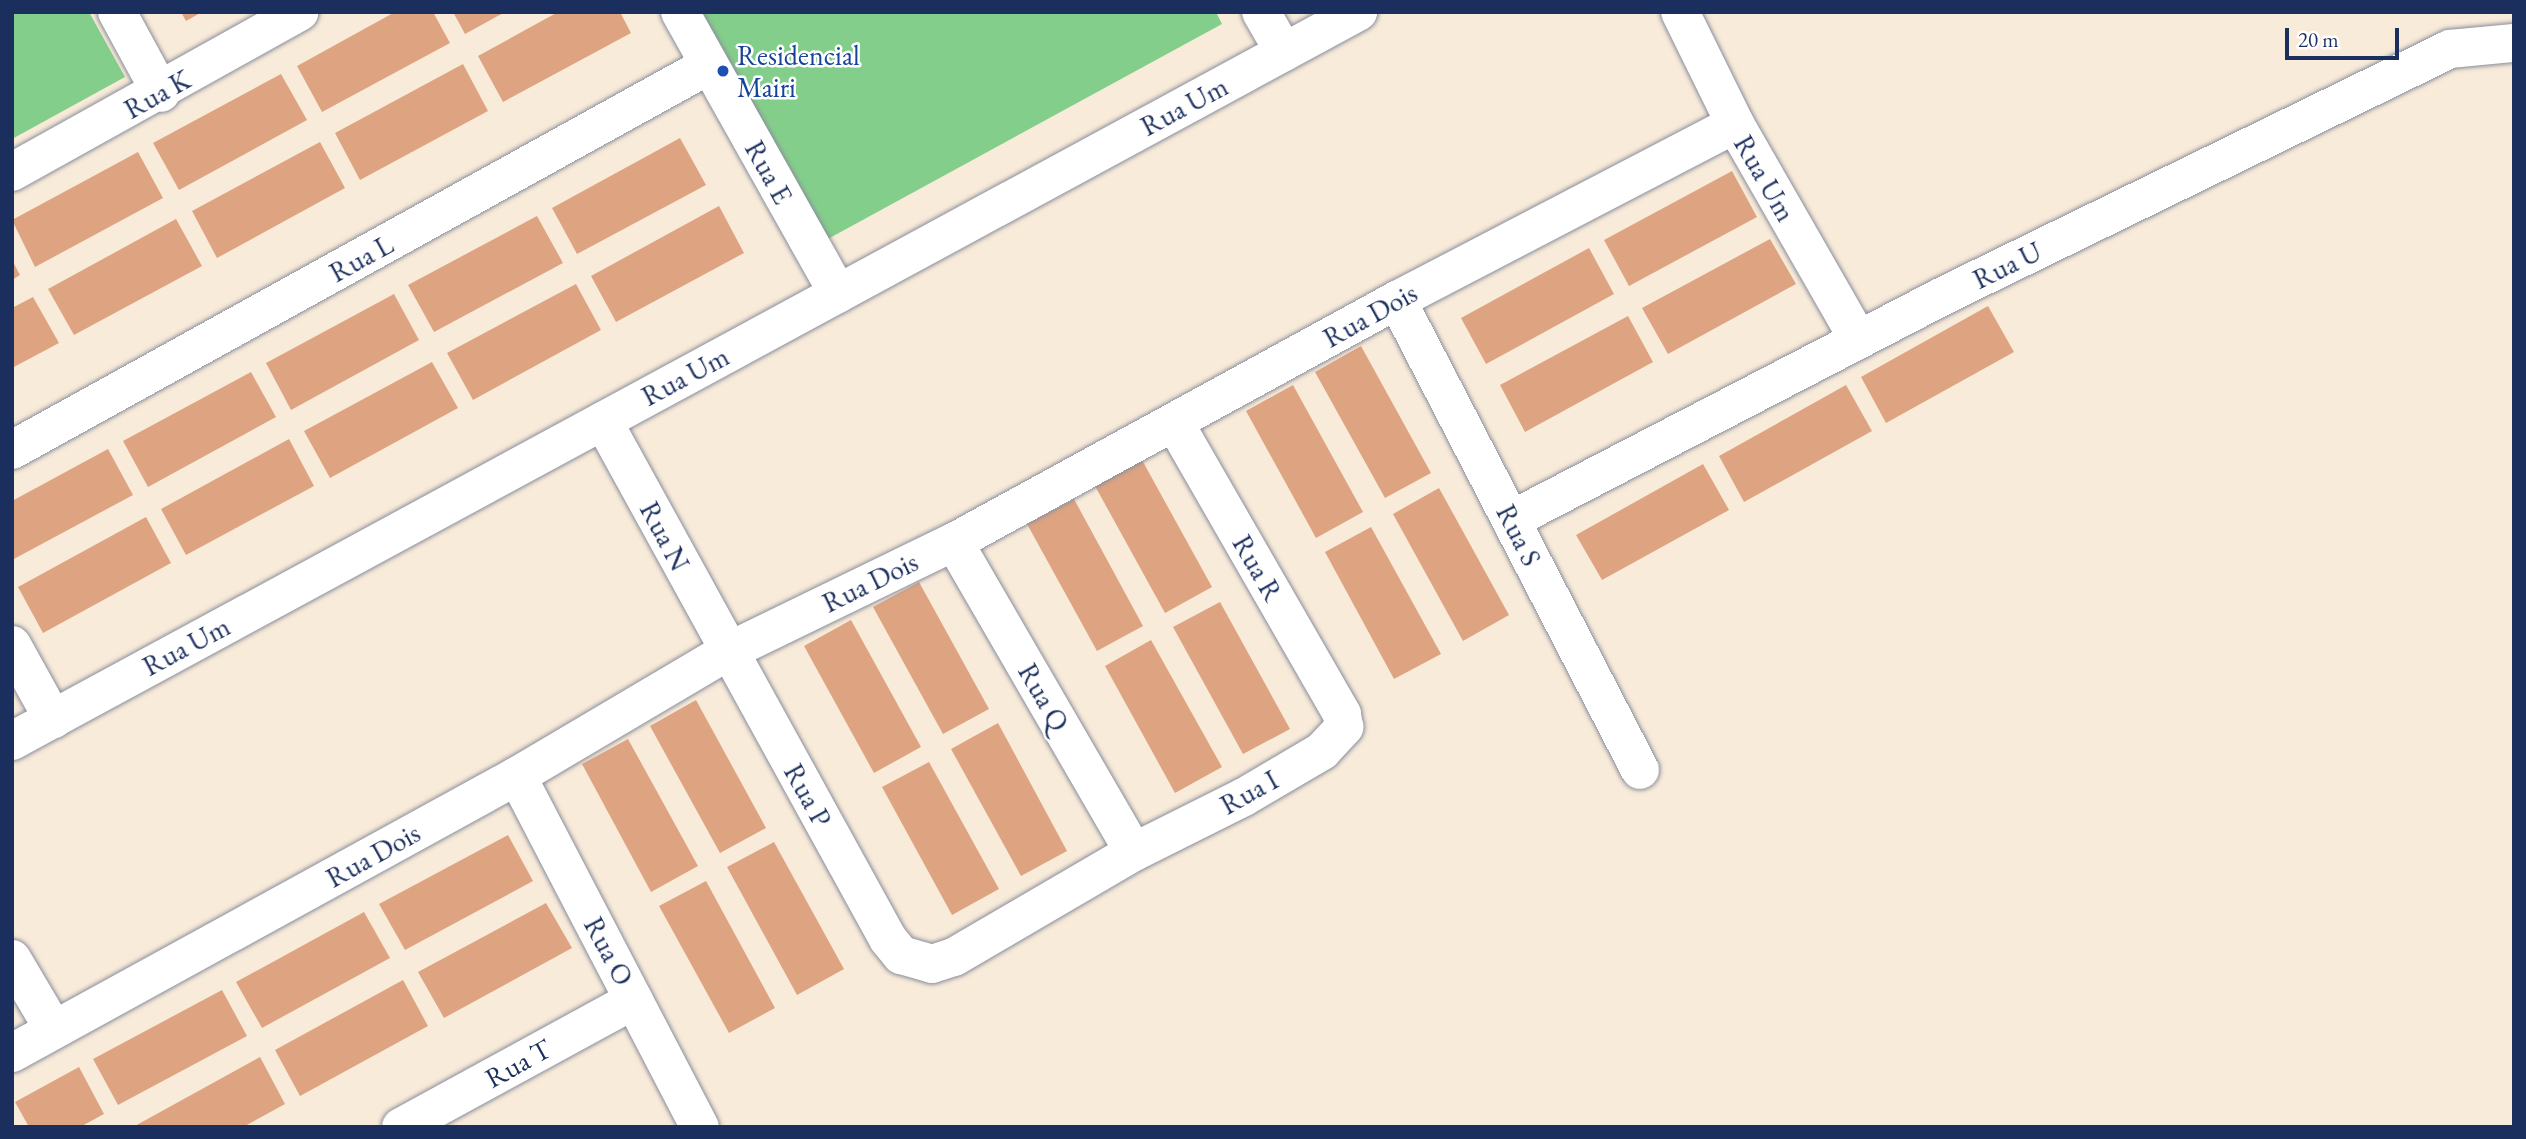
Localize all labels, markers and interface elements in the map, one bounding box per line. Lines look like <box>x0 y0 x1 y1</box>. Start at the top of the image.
scale bar <box>2288 14 2402 58</box>
text: 20 m <box>2298 26 2339 53</box>
place label: Residencial Mairi <box>737 38 860 104</box>
street label: Rua K <box>118 62 196 126</box>
marker: Residencial Mairi <box>715 63 731 79</box>
street label: Rua Um <box>1135 69 1233 143</box>
street label: Rua Um <box>1727 129 1803 227</box>
street label: Rua E <box>738 134 800 210</box>
street label: Rua L <box>323 227 399 289</box>
street label: Rua U <box>1967 234 2047 296</box>
street label: Rua Dois <box>1317 275 1423 355</box>
street label: Rua Um <box>636 339 734 413</box>
street label: Rua N <box>633 496 697 576</box>
street label: Rua S <box>1489 499 1549 571</box>
street label: Rua R <box>1226 529 1290 607</box>
street label: Rua Dois <box>817 544 923 620</box>
street label: Rua Um <box>137 609 235 683</box>
street label: Rua Q <box>1011 657 1077 737</box>
street label: Rua P <box>777 758 839 832</box>
street label: Rua I <box>1214 763 1284 821</box>
street label: Rua Dois <box>320 815 426 895</box>
street label: Rua O <box>577 911 641 991</box>
street label: Rua T <box>479 1031 557 1095</box>

